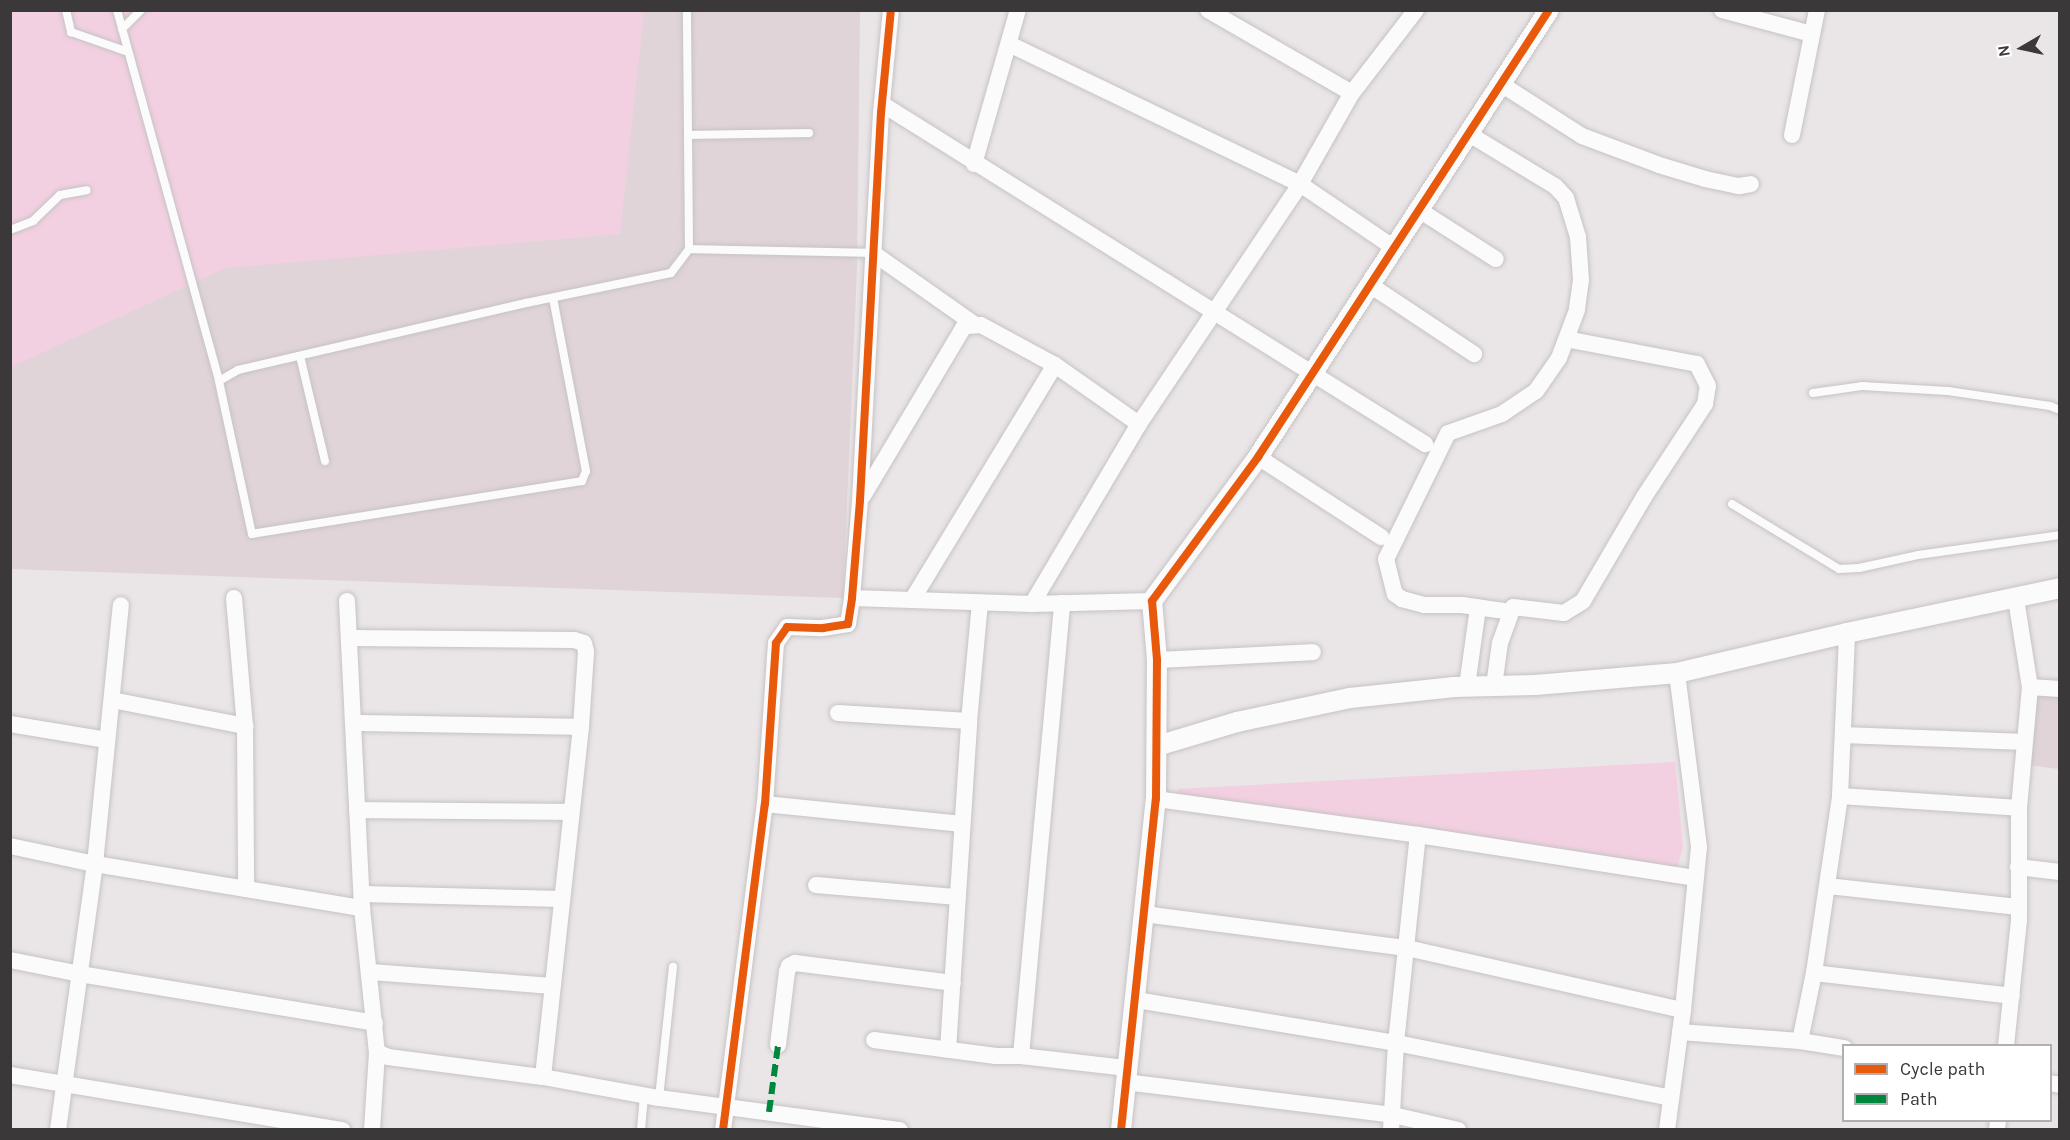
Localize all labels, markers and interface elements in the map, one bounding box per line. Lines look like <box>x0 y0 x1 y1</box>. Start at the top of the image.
north arrow <box>1992 18 2052 78</box>
text: N <box>1993 44 2014 58</box>
legend <box>1842 1044 2052 1122</box>
text: Cycle path <box>1900 1058 1985 1080</box>
text: Path <box>1900 1088 1938 1110</box>

